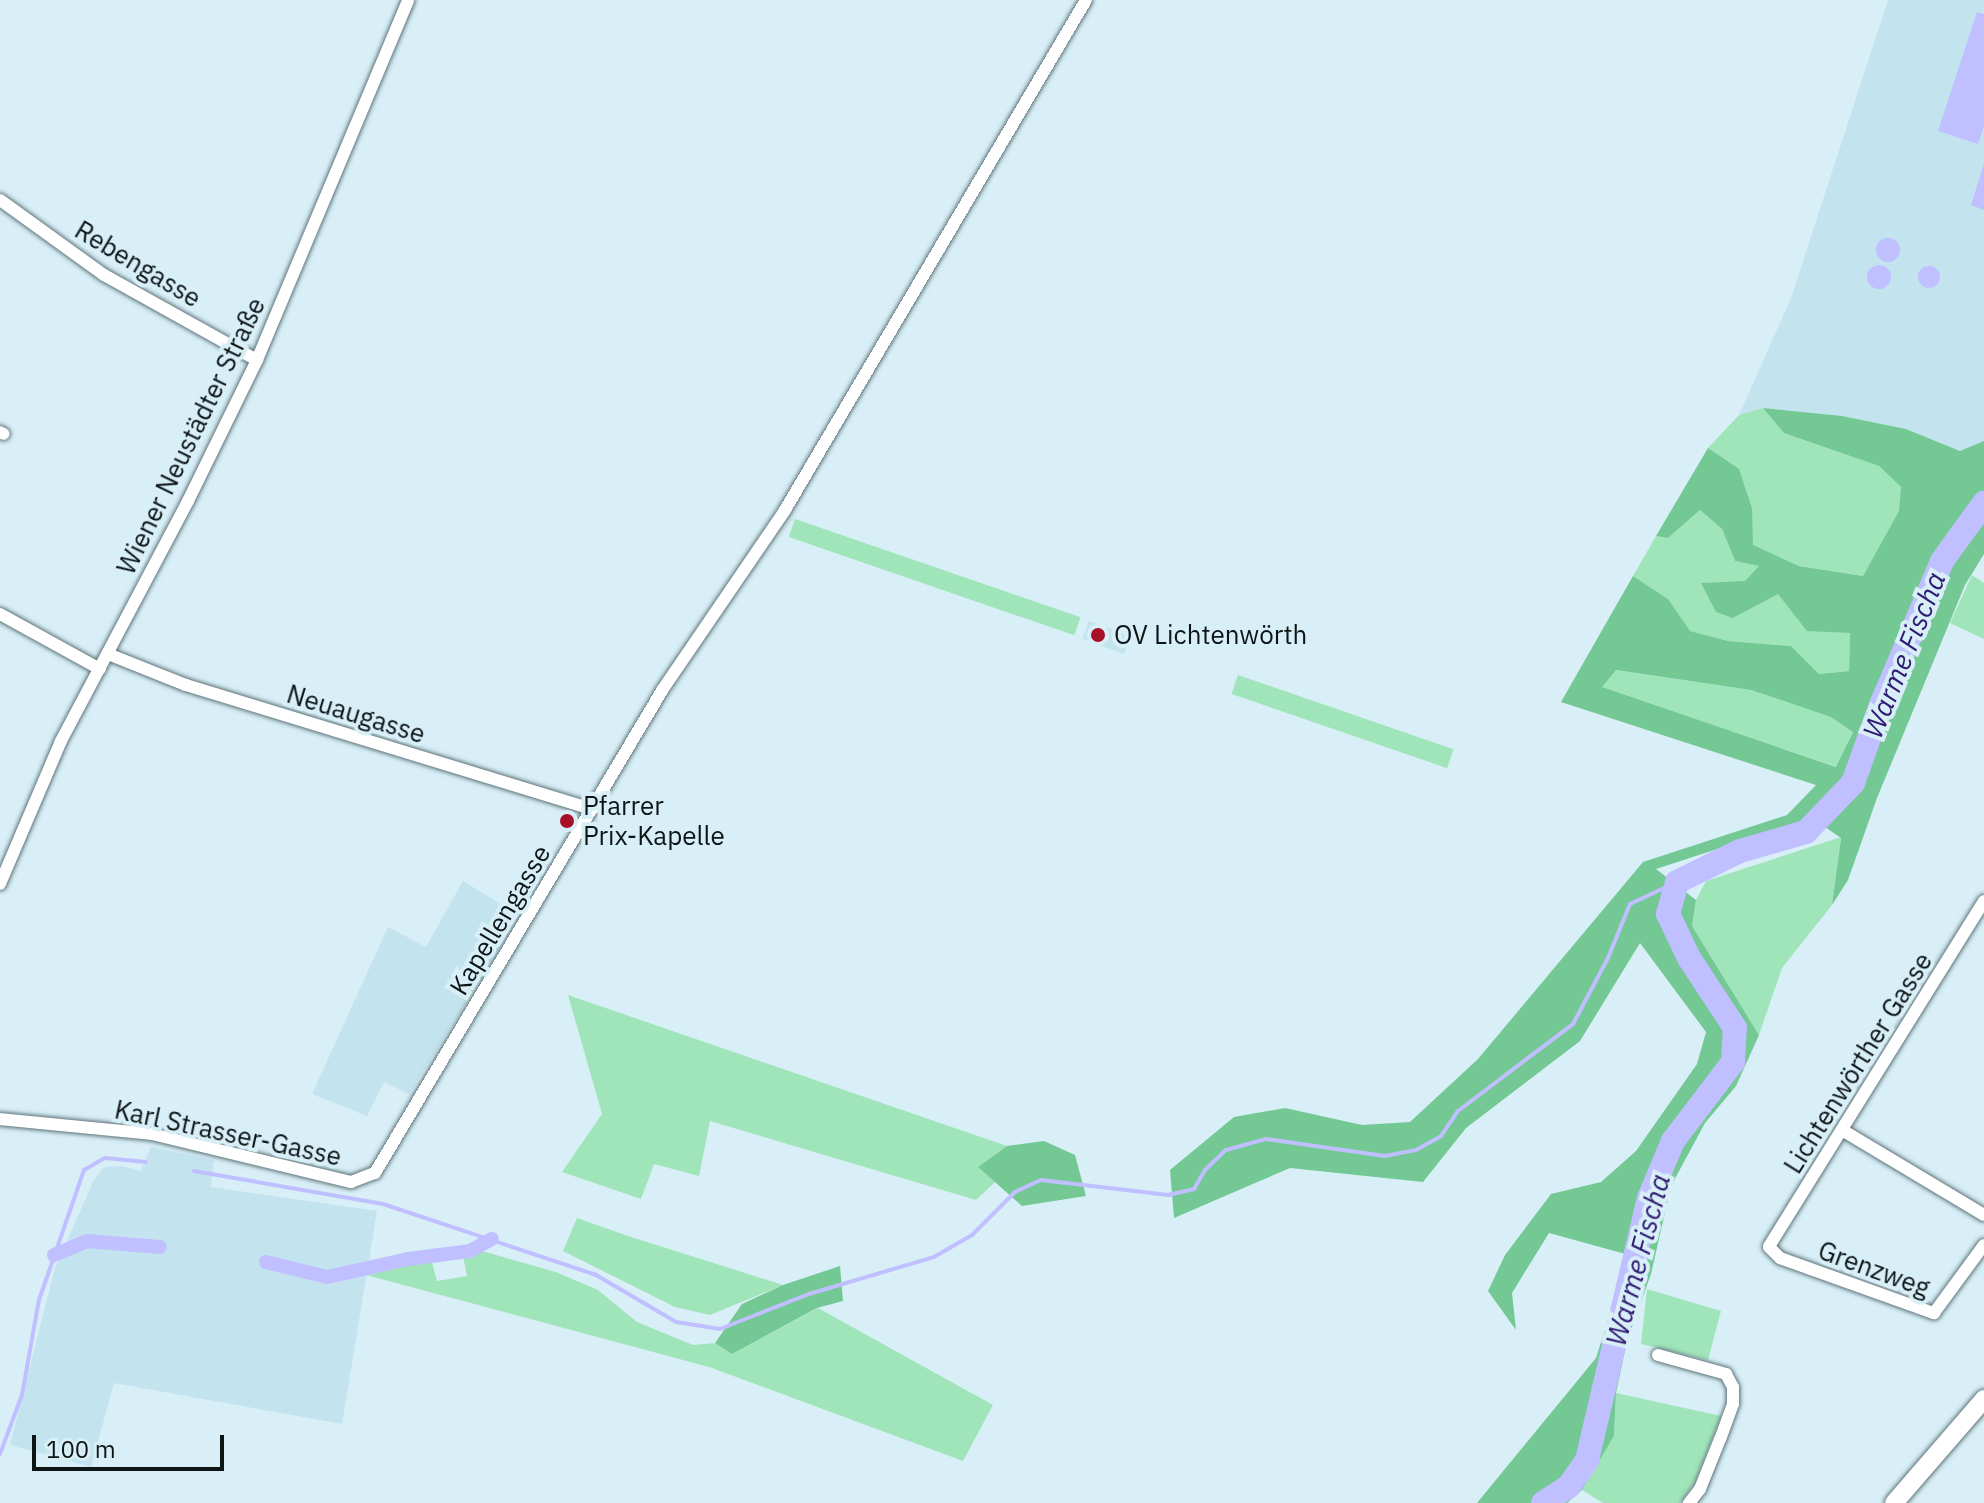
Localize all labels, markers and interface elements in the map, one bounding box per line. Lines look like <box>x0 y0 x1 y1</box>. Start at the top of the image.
street label: Rebengasse <box>69 214 207 314</box>
street label: Wiener Neustädter Straße <box>110 293 272 579</box>
water label: Warme Fischa <box>1855 567 1953 743</box>
place label: OV Lichtenwörth <box>1114 619 1307 651</box>
marker: OV Lichtenwörth <box>1089 626 1107 644</box>
street label: Neuaugasse <box>283 678 429 750</box>
place label: Pfarrer Prix-Kapelle <box>583 790 725 852</box>
marker: Pfarrer Prix-Kapelle <box>558 812 576 830</box>
street label: Kapellengasse <box>443 839 557 1001</box>
street label: Lichtenwörther Gasse <box>1777 947 1939 1179</box>
street label: Karl Strasser-Gasse <box>112 1094 344 1172</box>
water label: Warme Fischa <box>1599 1170 1677 1350</box>
street label: Grenzweg <box>1814 1234 1934 1304</box>
scale bar <box>36 1419 228 1469</box>
text: 100 m <box>46 1433 116 1465</box>

